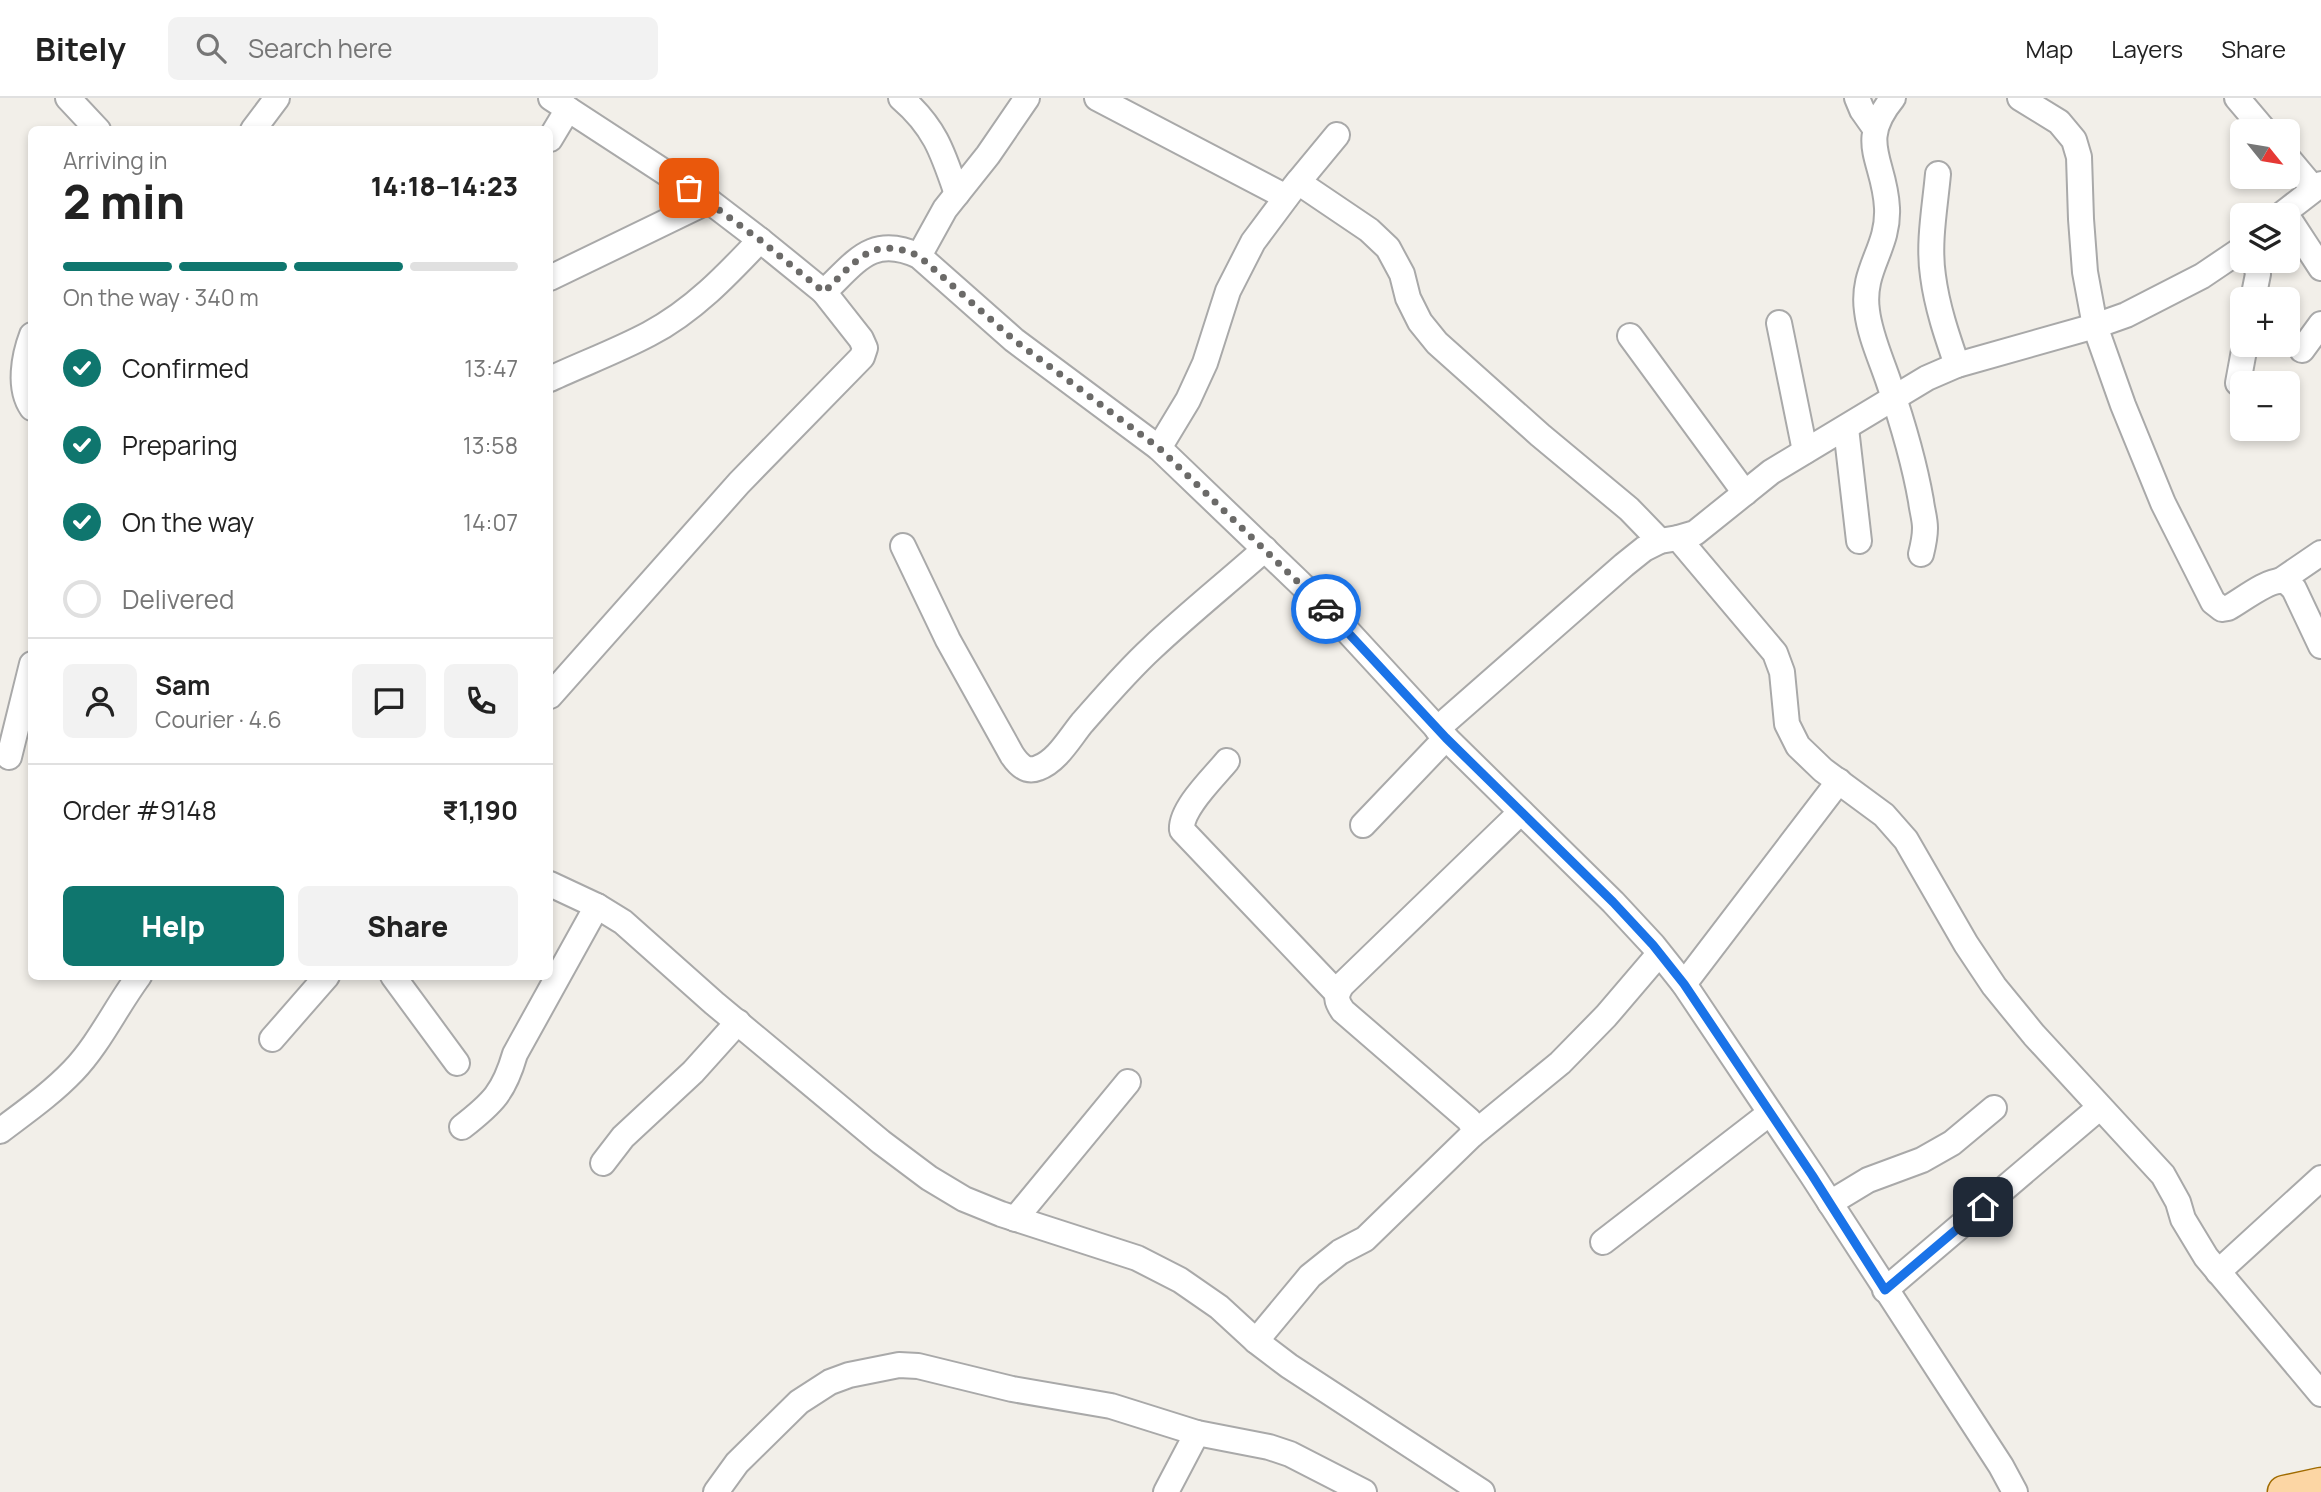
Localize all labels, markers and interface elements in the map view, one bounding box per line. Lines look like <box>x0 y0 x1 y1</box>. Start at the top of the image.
search box <box>168 17 658 80</box>
text: Bitely <box>35 26 126 71</box>
icon: search <box>192 29 230 67</box>
text: Search here <box>248 30 393 66</box>
text: Map <box>2026 32 2073 65</box>
text: Layers <box>2111 32 2183 65</box>
text: Share <box>2221 32 2286 65</box>
north arrow <box>2230 119 2300 189</box>
map controls <box>2230 119 2300 441</box>
text: Arriving in <box>63 144 168 176</box>
pin <box>659 158 719 218</box>
text: 14:18–14:23 <box>371 168 518 204</box>
icon: bag <box>670 169 708 207</box>
text: 2 min <box>63 170 185 233</box>
button: layers <box>2230 203 2300 273</box>
text: On the way · 340 m <box>63 281 259 313</box>
button: + <box>2230 287 2300 357</box>
icon: check <box>63 349 101 387</box>
text: Confirmed <box>122 350 249 386</box>
text: 13:47 <box>464 352 518 384</box>
button: − <box>2230 371 2300 441</box>
icon: check <box>63 426 101 464</box>
text: Preparing <box>122 427 238 463</box>
text: 13:58 <box>463 429 518 461</box>
icon: check <box>63 503 101 541</box>
text: On the way <box>122 504 254 540</box>
text: 14:07 <box>463 506 518 538</box>
courier <box>1291 574 1361 644</box>
text: Delivered <box>122 581 234 617</box>
icon: car <box>1307 590 1345 628</box>
button: person <box>63 664 137 738</box>
button: chat <box>352 664 426 738</box>
button: phone <box>444 664 518 738</box>
text: Sam <box>155 667 210 703</box>
text: Courier · 4.6 <box>155 703 282 735</box>
text: Order #9148 <box>63 792 217 828</box>
text: ₹1,190 <box>442 792 518 828</box>
button: Help <box>63 886 284 966</box>
button: Share <box>298 886 518 966</box>
pin <box>1953 1177 2013 1237</box>
icon: home <box>1964 1188 2002 1226</box>

